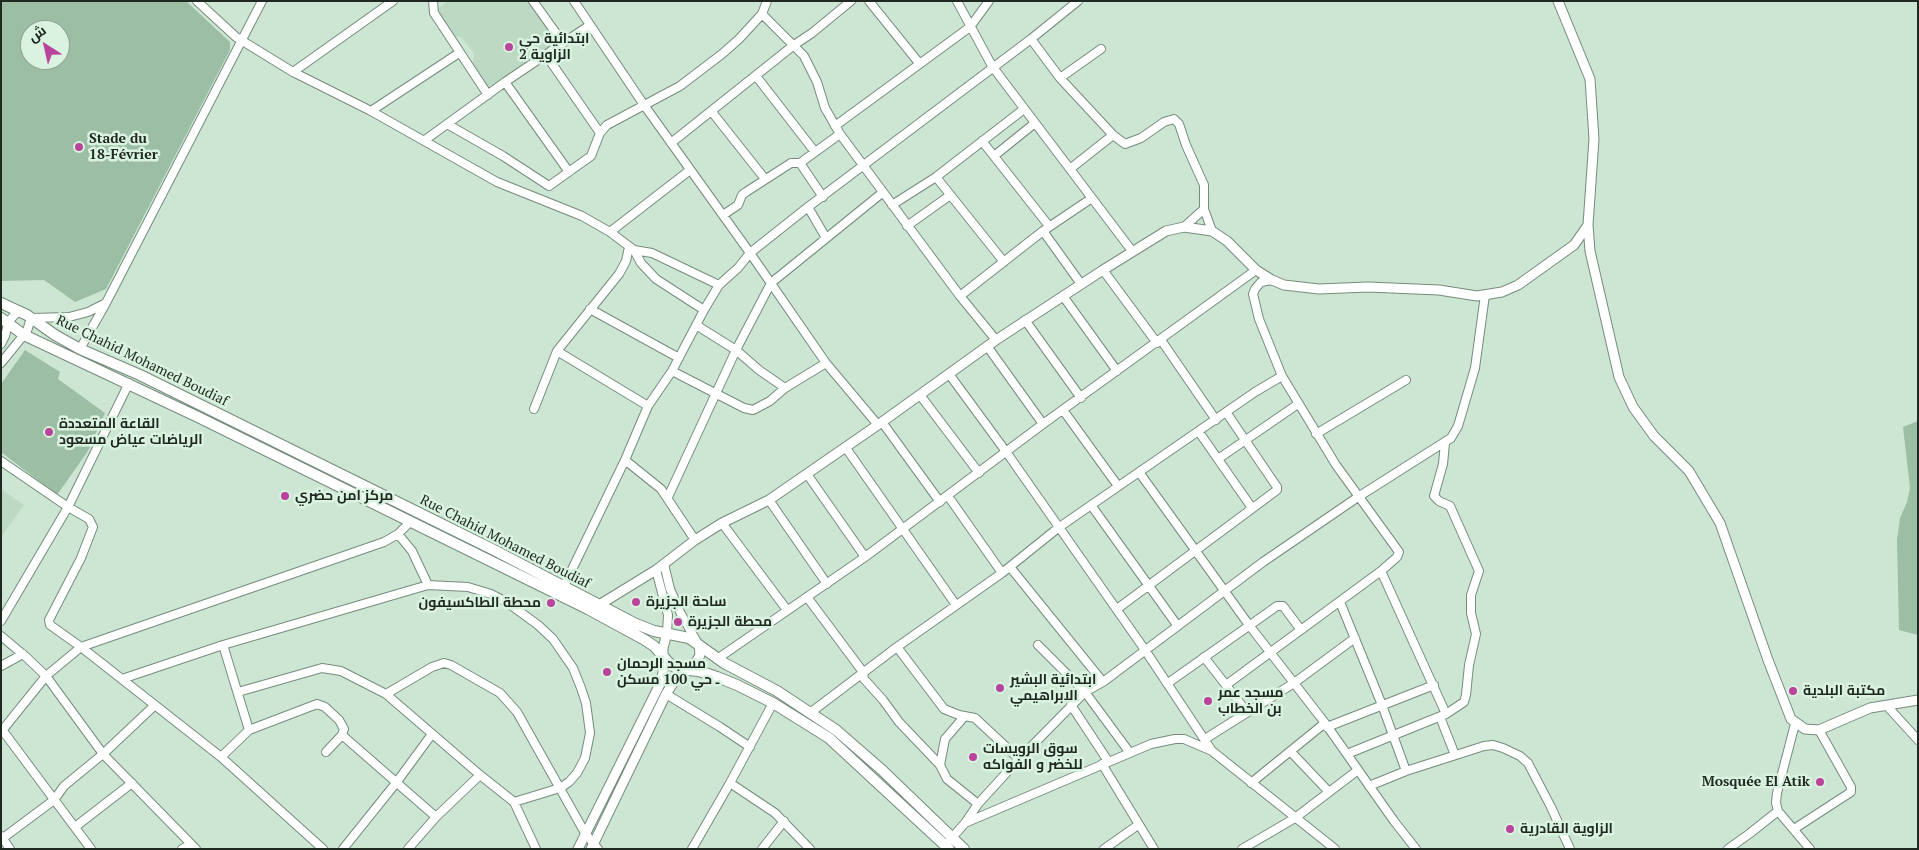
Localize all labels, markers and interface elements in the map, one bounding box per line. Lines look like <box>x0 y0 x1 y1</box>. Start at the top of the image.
north arrow <box>20 20 70 70</box>
text: ش <box>24 20 49 46</box>
place label: ابتدائية حي الزاوية 2 <box>519 31 590 64</box>
marker: ابتدائية حي الزاوية 2 <box>503 41 515 53</box>
place label: Stade du 18-Février <box>89 131 158 164</box>
marker: Stade du 18-Février <box>73 141 85 153</box>
street label: Rue Chahid Mohamed Boudiaf <box>53 312 231 410</box>
place label: القاعة المتعددة الرياضات عياض مسعود <box>59 416 203 448</box>
marker: القاعة المتعددة الرياضات عياض مسعود <box>43 426 55 438</box>
place label: مركز امن حضري <box>295 488 393 504</box>
marker: مركز امن حضري <box>279 490 291 502</box>
street label: Rue Chahid Mohamed Boudiaf <box>417 492 593 592</box>
place label: ساحة الجزيرة <box>646 594 726 610</box>
place label: محطة الطاكسيفون <box>418 595 541 611</box>
marker: ساحة الجزيرة <box>630 596 642 608</box>
marker: محطة الطاكسيفون <box>545 597 557 609</box>
place label: محطة الجزيرة <box>688 614 772 630</box>
marker: محطة الجزيرة <box>672 616 684 628</box>
place label: مسجد الرحمان ـ حي 100 مسكن <box>617 656 719 689</box>
marker: مسجد الرحمان ـ حي 100 مسكن <box>601 666 613 678</box>
place label: ابتدائية البشير الابراهيمي <box>1010 672 1096 704</box>
marker: ابتدائية البشير الابراهيمي <box>994 682 1006 694</box>
place label: مكتبة البلدية <box>1803 683 1885 699</box>
place label: مسجد عمر بن الخطاب <box>1218 685 1284 718</box>
marker: مكتبة البلدية <box>1787 685 1799 697</box>
marker: مسجد عمر بن الخطاب <box>1202 695 1214 707</box>
place label: سوق الرويسات للخضر و الفواكه <box>983 741 1083 774</box>
marker: سوق الرويسات للخضر و الفواكه <box>967 751 979 763</box>
place label: Mosquée El Atik <box>1702 774 1810 790</box>
marker: Mosquée El Atik <box>1814 776 1826 788</box>
place label: الزاوية القادرية <box>1520 821 1613 837</box>
marker: الزاوية القادرية <box>1504 823 1516 835</box>

